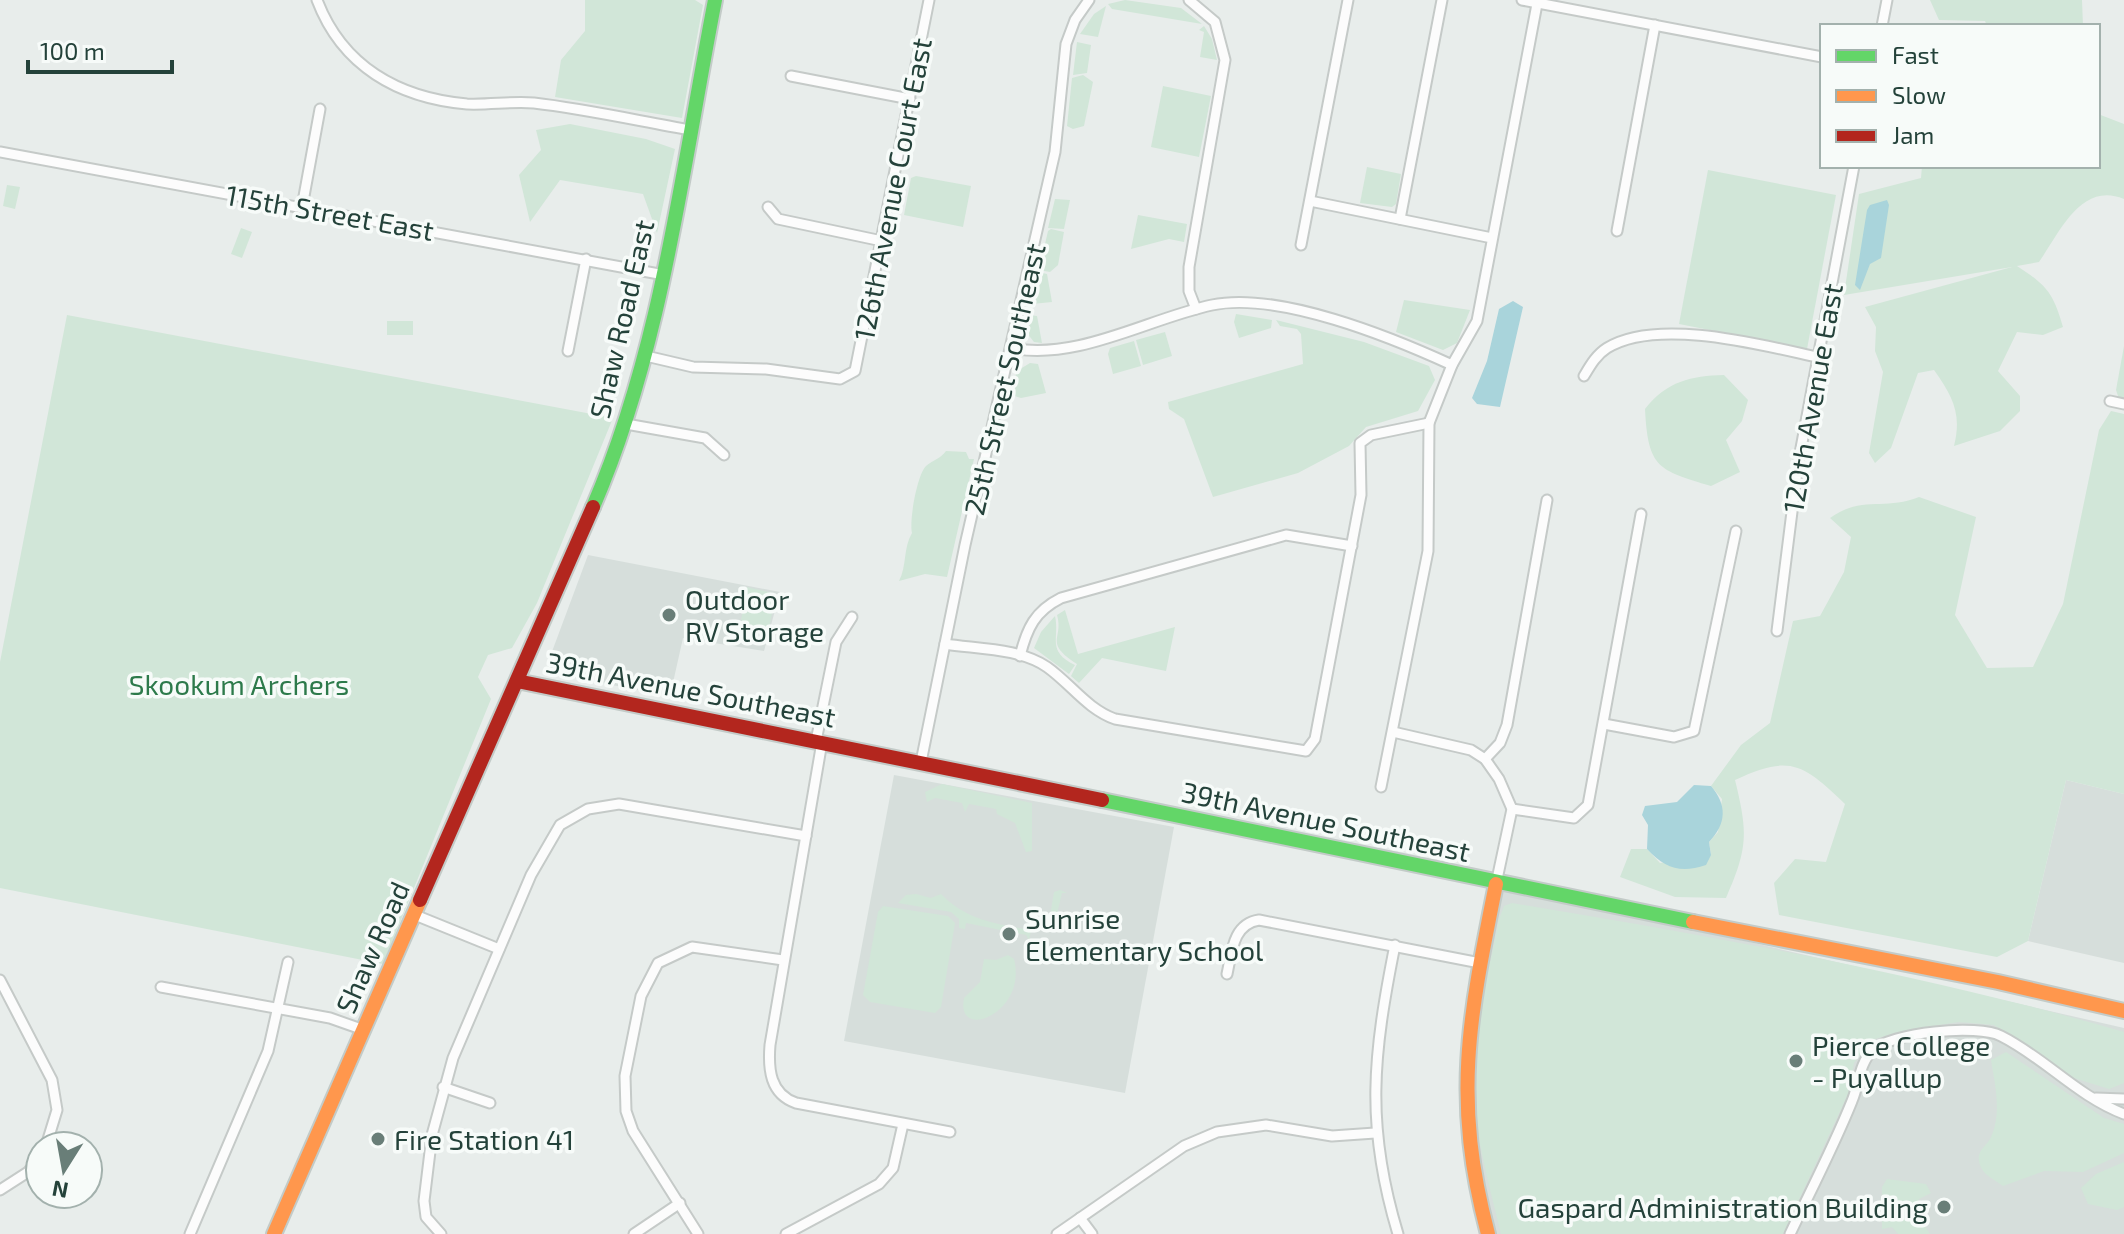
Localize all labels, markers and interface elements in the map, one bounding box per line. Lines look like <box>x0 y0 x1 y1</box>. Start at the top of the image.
scale bar <box>28 24 172 74</box>
legend <box>1820 24 2100 168</box>
street label: 126th Avenue Court East <box>846 35 938 343</box>
text: 100 m <box>40 36 105 65</box>
text: Fast <box>1892 40 1939 69</box>
text: Slow <box>1892 80 1946 109</box>
text: Jam <box>1892 120 1934 149</box>
street label: 115th Street East <box>223 177 437 247</box>
street label: Shaw Road East <box>582 216 660 422</box>
street label: 25th Street Southeast <box>956 240 1052 518</box>
street label: 120th Avenue East <box>1775 281 1849 515</box>
place label: Outdoor RV Storage <box>685 582 824 648</box>
marker: Outdoor RV Storage <box>660 606 678 624</box>
street label: 39th Avenue Southeast <box>543 644 839 734</box>
park label: Skookum Archers <box>129 667 349 701</box>
street label: 39th Avenue Southeast <box>1179 774 1473 868</box>
street label: Shaw Road <box>328 876 416 1018</box>
place label: Sunrise Elementary School <box>1025 901 1264 967</box>
marker: Sunrise Elementary School <box>1000 925 1018 943</box>
place label: Pierce College - Puyallup <box>1812 1028 1990 1094</box>
marker: Pierce College - Puyallup <box>1787 1052 1805 1070</box>
place label: Fire Station 41 <box>394 1122 574 1156</box>
north arrow <box>24 1130 104 1210</box>
marker: Fire Station 41 <box>369 1130 387 1148</box>
text: N <box>50 1176 70 1205</box>
place label: Gaspard Administration Building <box>1518 1190 1928 1224</box>
marker: Gaspard Administration Building <box>1935 1198 1953 1216</box>

